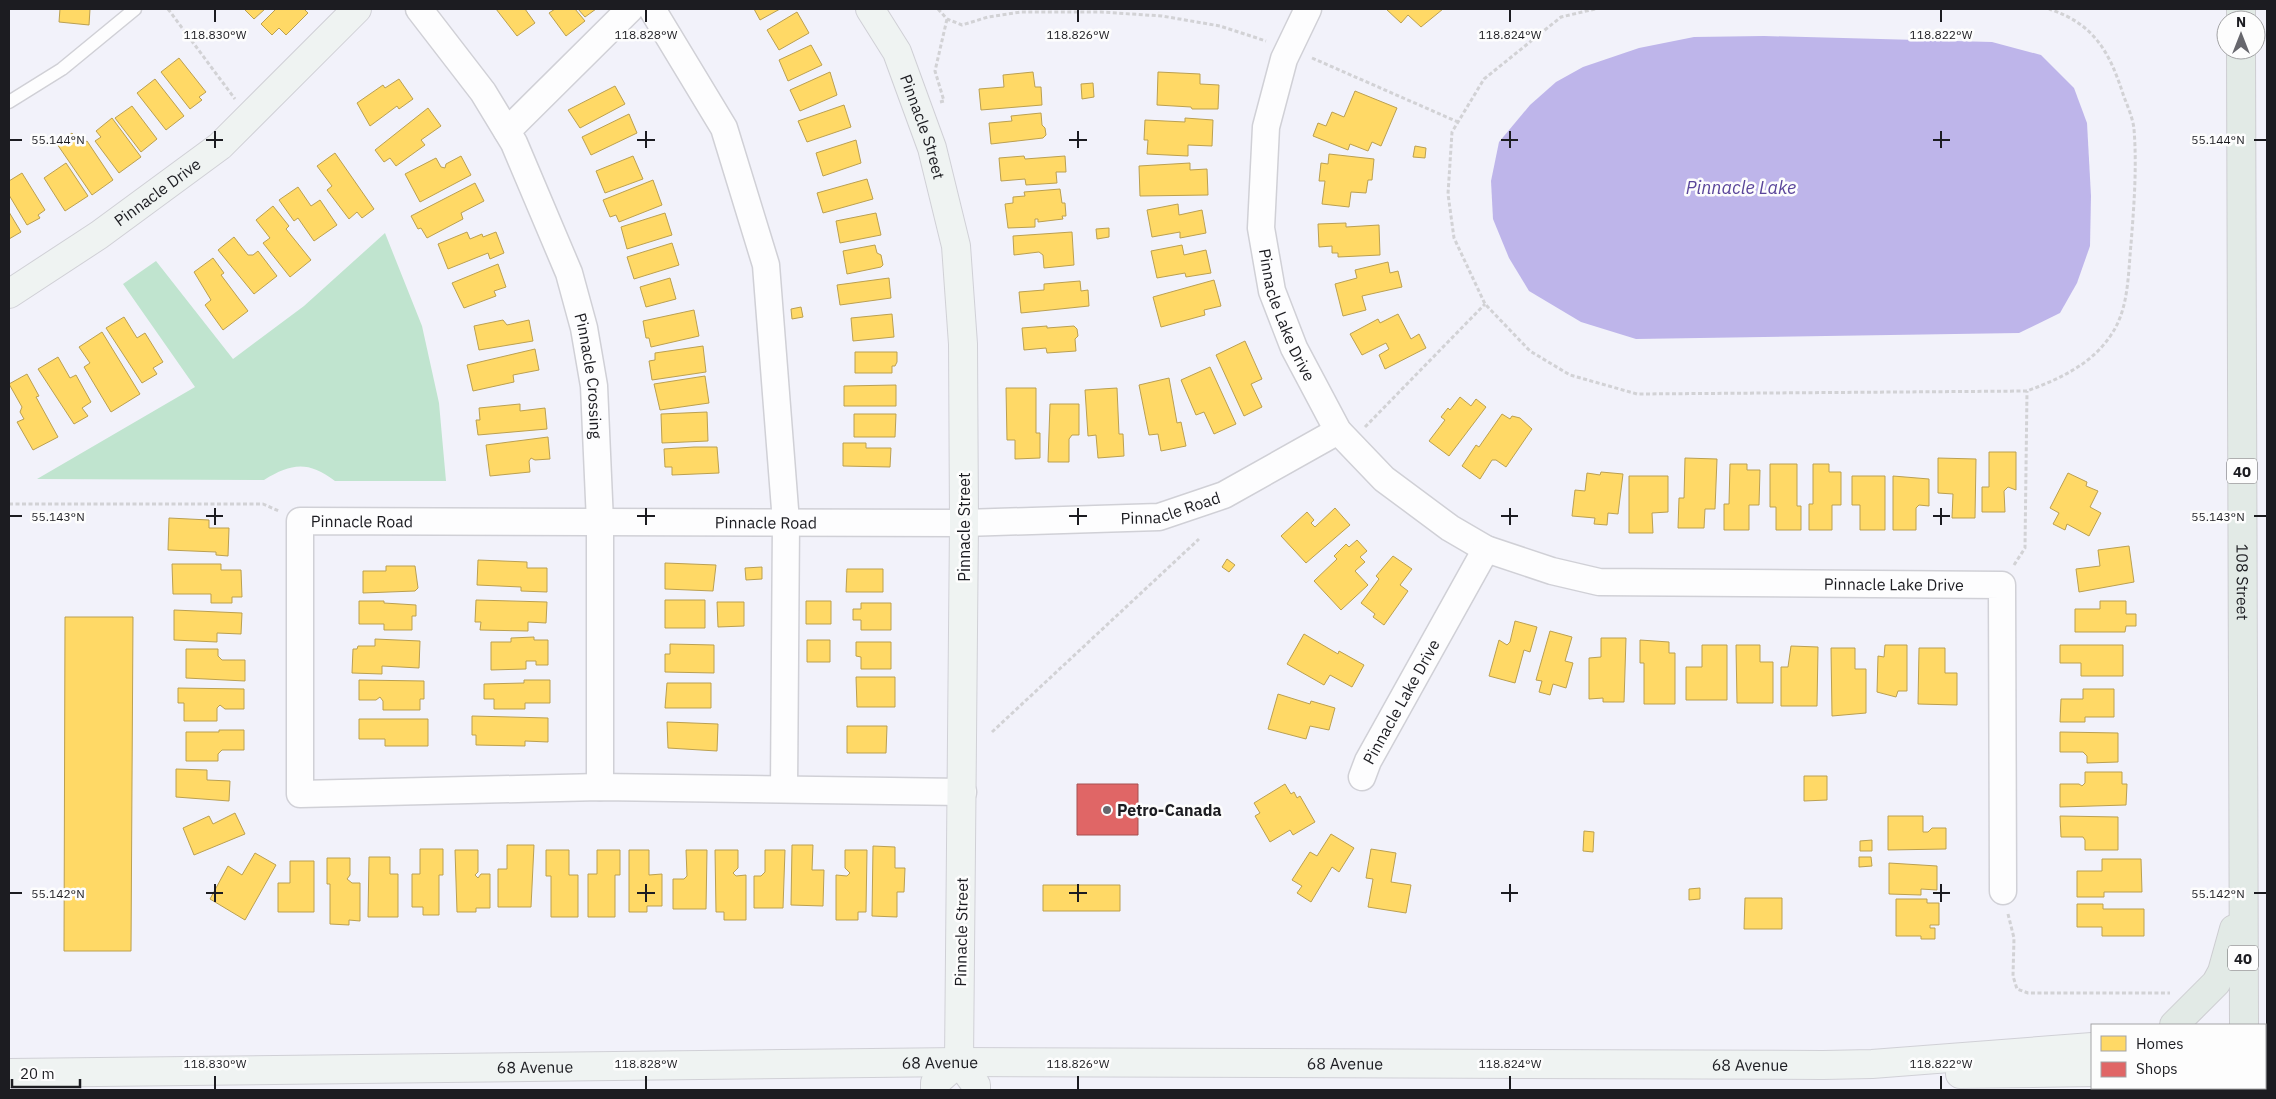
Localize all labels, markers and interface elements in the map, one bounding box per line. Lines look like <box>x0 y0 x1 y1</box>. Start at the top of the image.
north arrow <box>2216 10 2266 60</box>
text: N <box>2236 13 2246 31</box>
text: 118.830°W <box>184 27 247 42</box>
text: 118.828°W <box>615 27 678 42</box>
text: 118.826°W <box>1047 27 1110 42</box>
text: 118.824°W <box>1479 27 1542 42</box>
text: 118.822°W <box>1910 27 1973 42</box>
street label: Pinnacle Street <box>896 72 949 181</box>
text: 55.144°N <box>31 132 85 147</box>
text: 55.144°N <box>2191 132 2245 147</box>
street label: Pinnacle Drive <box>110 154 205 231</box>
water label: Pinnacle Lake <box>1686 176 1796 199</box>
street label: Pinnacle Lake Drive <box>1255 247 1320 385</box>
street label: Pinnacle Crossing <box>570 311 606 440</box>
road number: 40 <box>2227 458 2257 484</box>
street label: Pinnacle Street <box>954 472 974 582</box>
street label: Pinnacle Road <box>1120 487 1223 528</box>
text: 55.143°N <box>31 509 85 524</box>
text: 55.143°N <box>2191 509 2245 524</box>
street label: Pinnacle Road <box>311 511 413 531</box>
street label: Pinnacle Road <box>715 512 817 533</box>
street label: 108 Street <box>2233 544 2253 620</box>
street label: Pinnacle Lake Drive <box>1824 574 1964 595</box>
street label: Pinnacle Lake Drive <box>1358 635 1444 768</box>
place label: Petro-Canada <box>1117 800 1222 820</box>
marker: Petro-Canada <box>1101 804 1113 816</box>
street label: Pinnacle Street <box>950 877 972 987</box>
text: 55.142°N <box>31 886 85 901</box>
text: 55.142°N <box>2191 886 2245 901</box>
road number: 40 <box>2228 946 2258 970</box>
legend <box>2091 1024 2266 1089</box>
text: Homes <box>2136 1034 2184 1053</box>
street label: 68 Avenue <box>902 1052 978 1073</box>
street label: 68 Avenue <box>1307 1053 1383 1073</box>
street label: 68 Avenue <box>1712 1055 1788 1075</box>
scale bar <box>12 1056 80 1088</box>
text: 118.830°W <box>184 1056 247 1071</box>
street label: 68 Avenue <box>497 1056 574 1077</box>
text: 118.828°W <box>615 1056 678 1071</box>
text: 118.826°W <box>1047 1056 1110 1071</box>
text: 118.824°W <box>1479 1056 1542 1071</box>
text: 118.822°W <box>1910 1056 1973 1071</box>
text: Shops <box>2136 1059 2178 1078</box>
text: 20 m <box>20 1064 55 1083</box>

